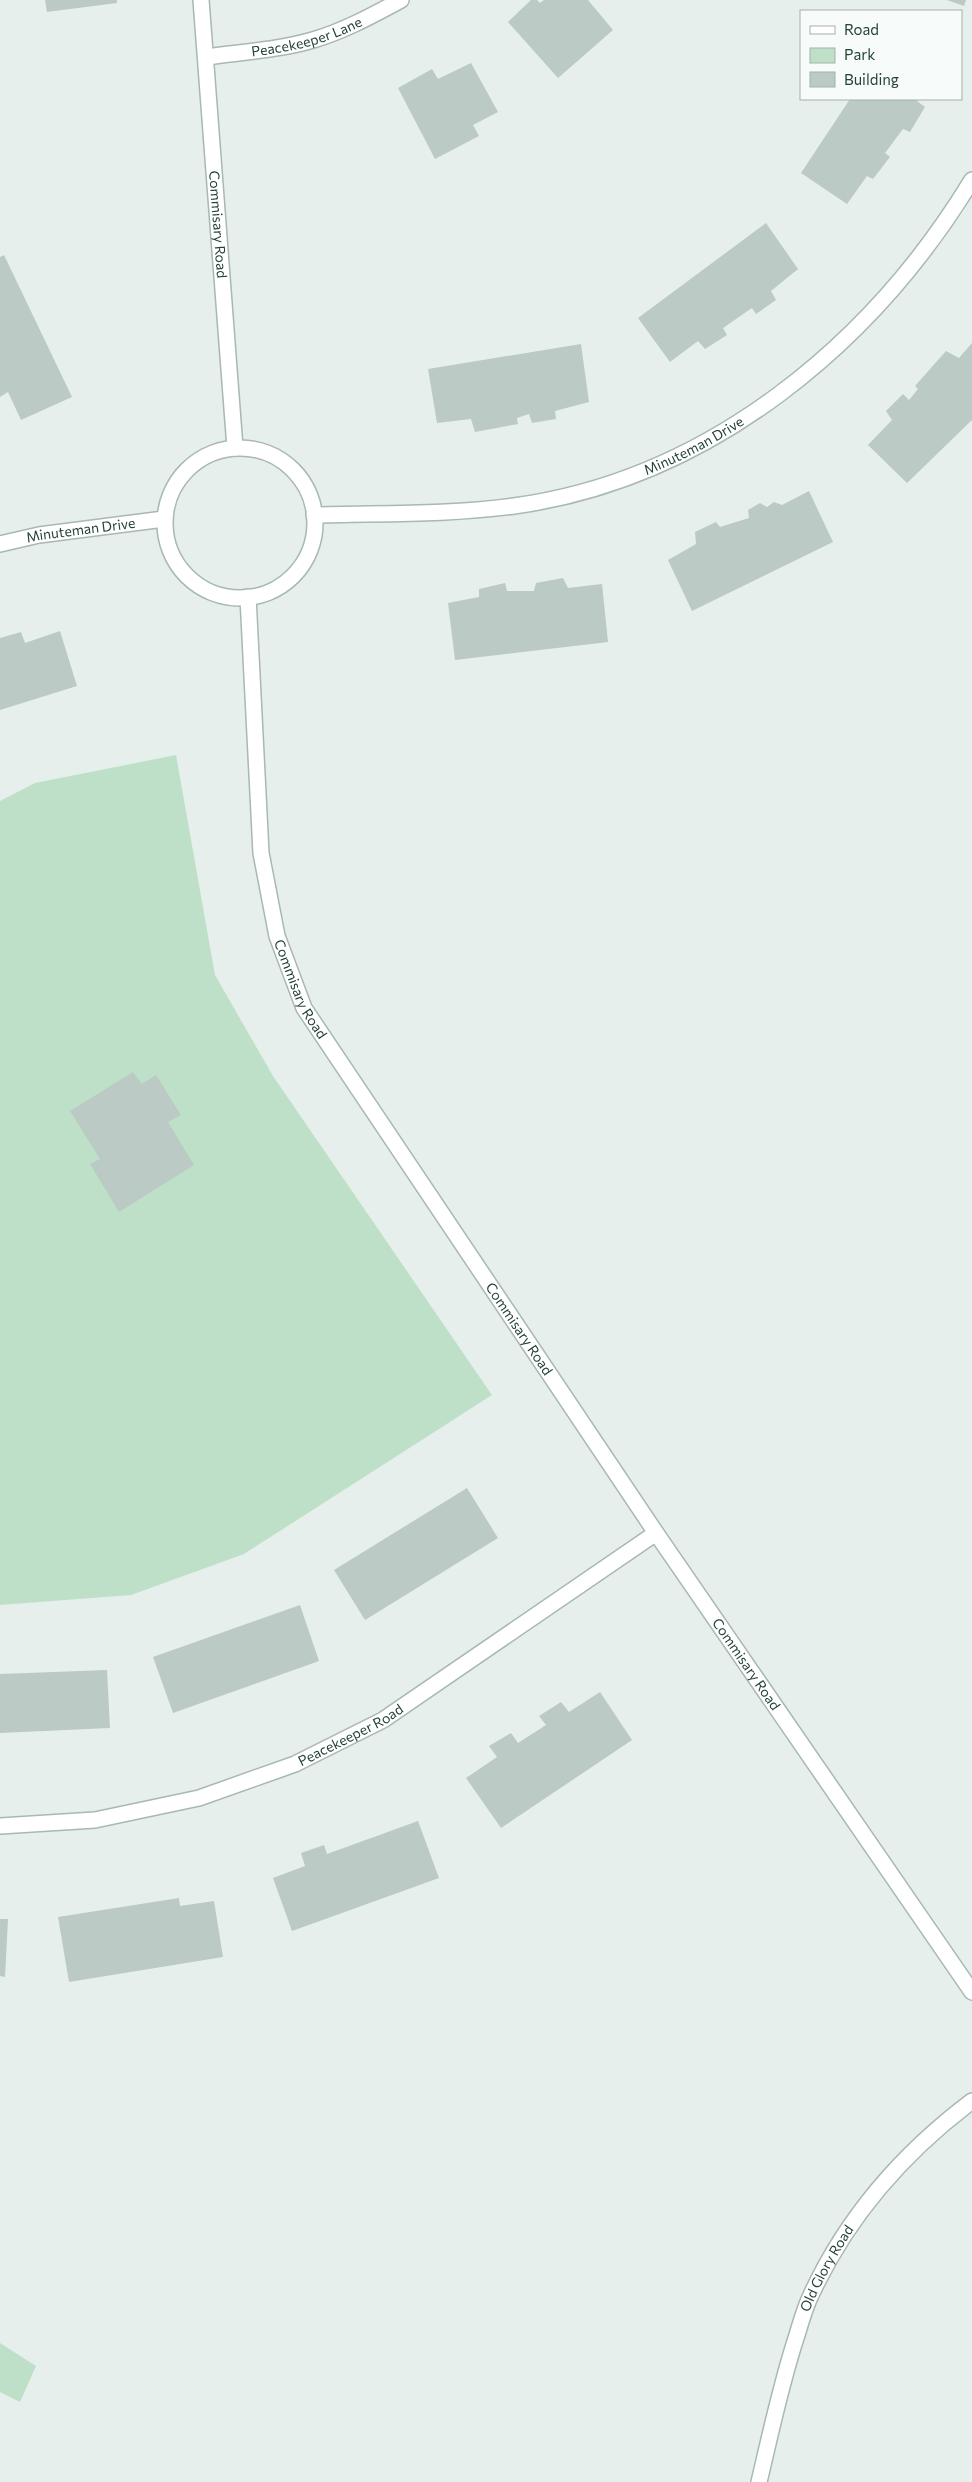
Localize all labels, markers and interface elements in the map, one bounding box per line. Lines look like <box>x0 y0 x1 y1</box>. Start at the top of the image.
legend <box>800 10 962 100</box>
street label: Peacekeeper Lane <box>250 13 364 59</box>
text: Road <box>844 20 879 38</box>
text: Park <box>844 45 875 63</box>
text: Building <box>844 70 899 88</box>
street label: Commisary Road <box>206 170 231 279</box>
street label: Minuteman Drive <box>641 412 746 478</box>
street label: Minuteman Drive <box>24 514 136 546</box>
street label: Commisary Road <box>271 937 331 1042</box>
street label: Commisary Road <box>482 1279 557 1378</box>
street label: Commisary Road <box>709 1615 784 1713</box>
street label: Peacekeeper Road <box>295 1700 406 1769</box>
street label: Old Glory Road <box>796 2222 857 2314</box>

